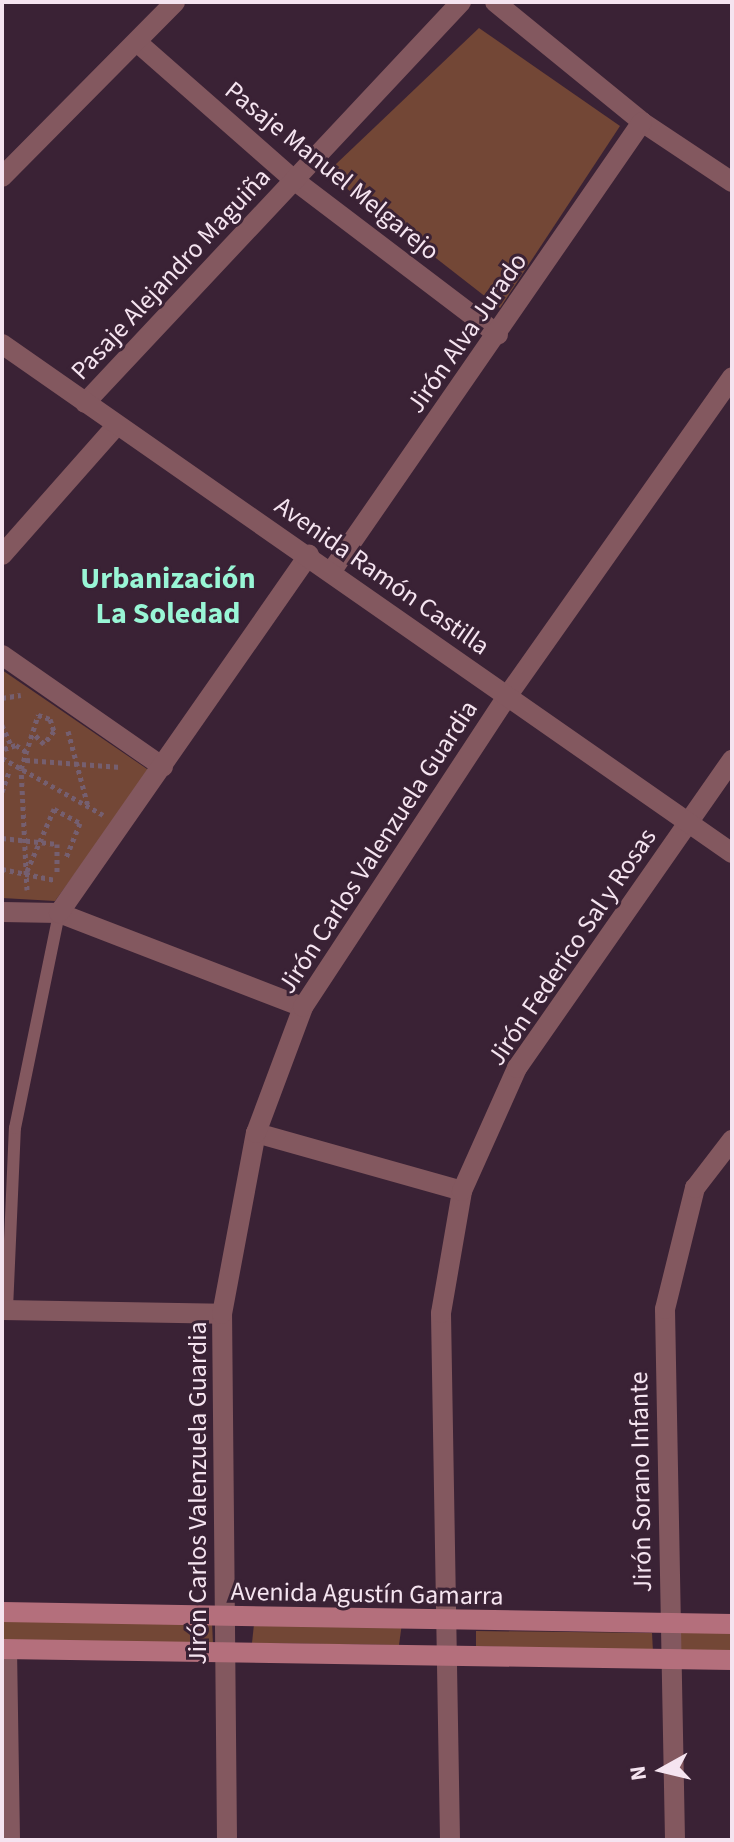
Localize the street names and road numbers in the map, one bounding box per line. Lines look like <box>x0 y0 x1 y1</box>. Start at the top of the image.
street label: Pasaje Manuel Melgarejo <box>219 75 445 267</box>
street label: Pasaje Alejandro Maguiña <box>65 162 277 386</box>
street label: Jirón Alva Jurado <box>400 247 534 419</box>
street label: Avenida Ramón Castilla <box>269 490 495 662</box>
street label: Jirón Carlos Valenzuela Guardia <box>271 695 485 999</box>
street label: Jirón Federico Sal y Rosas <box>481 822 663 1072</box>
street label: Jirón Carlos Valenzuela Guardia <box>182 1321 214 1665</box>
street label: Jirón Sorano Infante <box>623 1371 659 1593</box>
street label: Avenida Agustín Gamarra <box>230 1576 504 1612</box>

